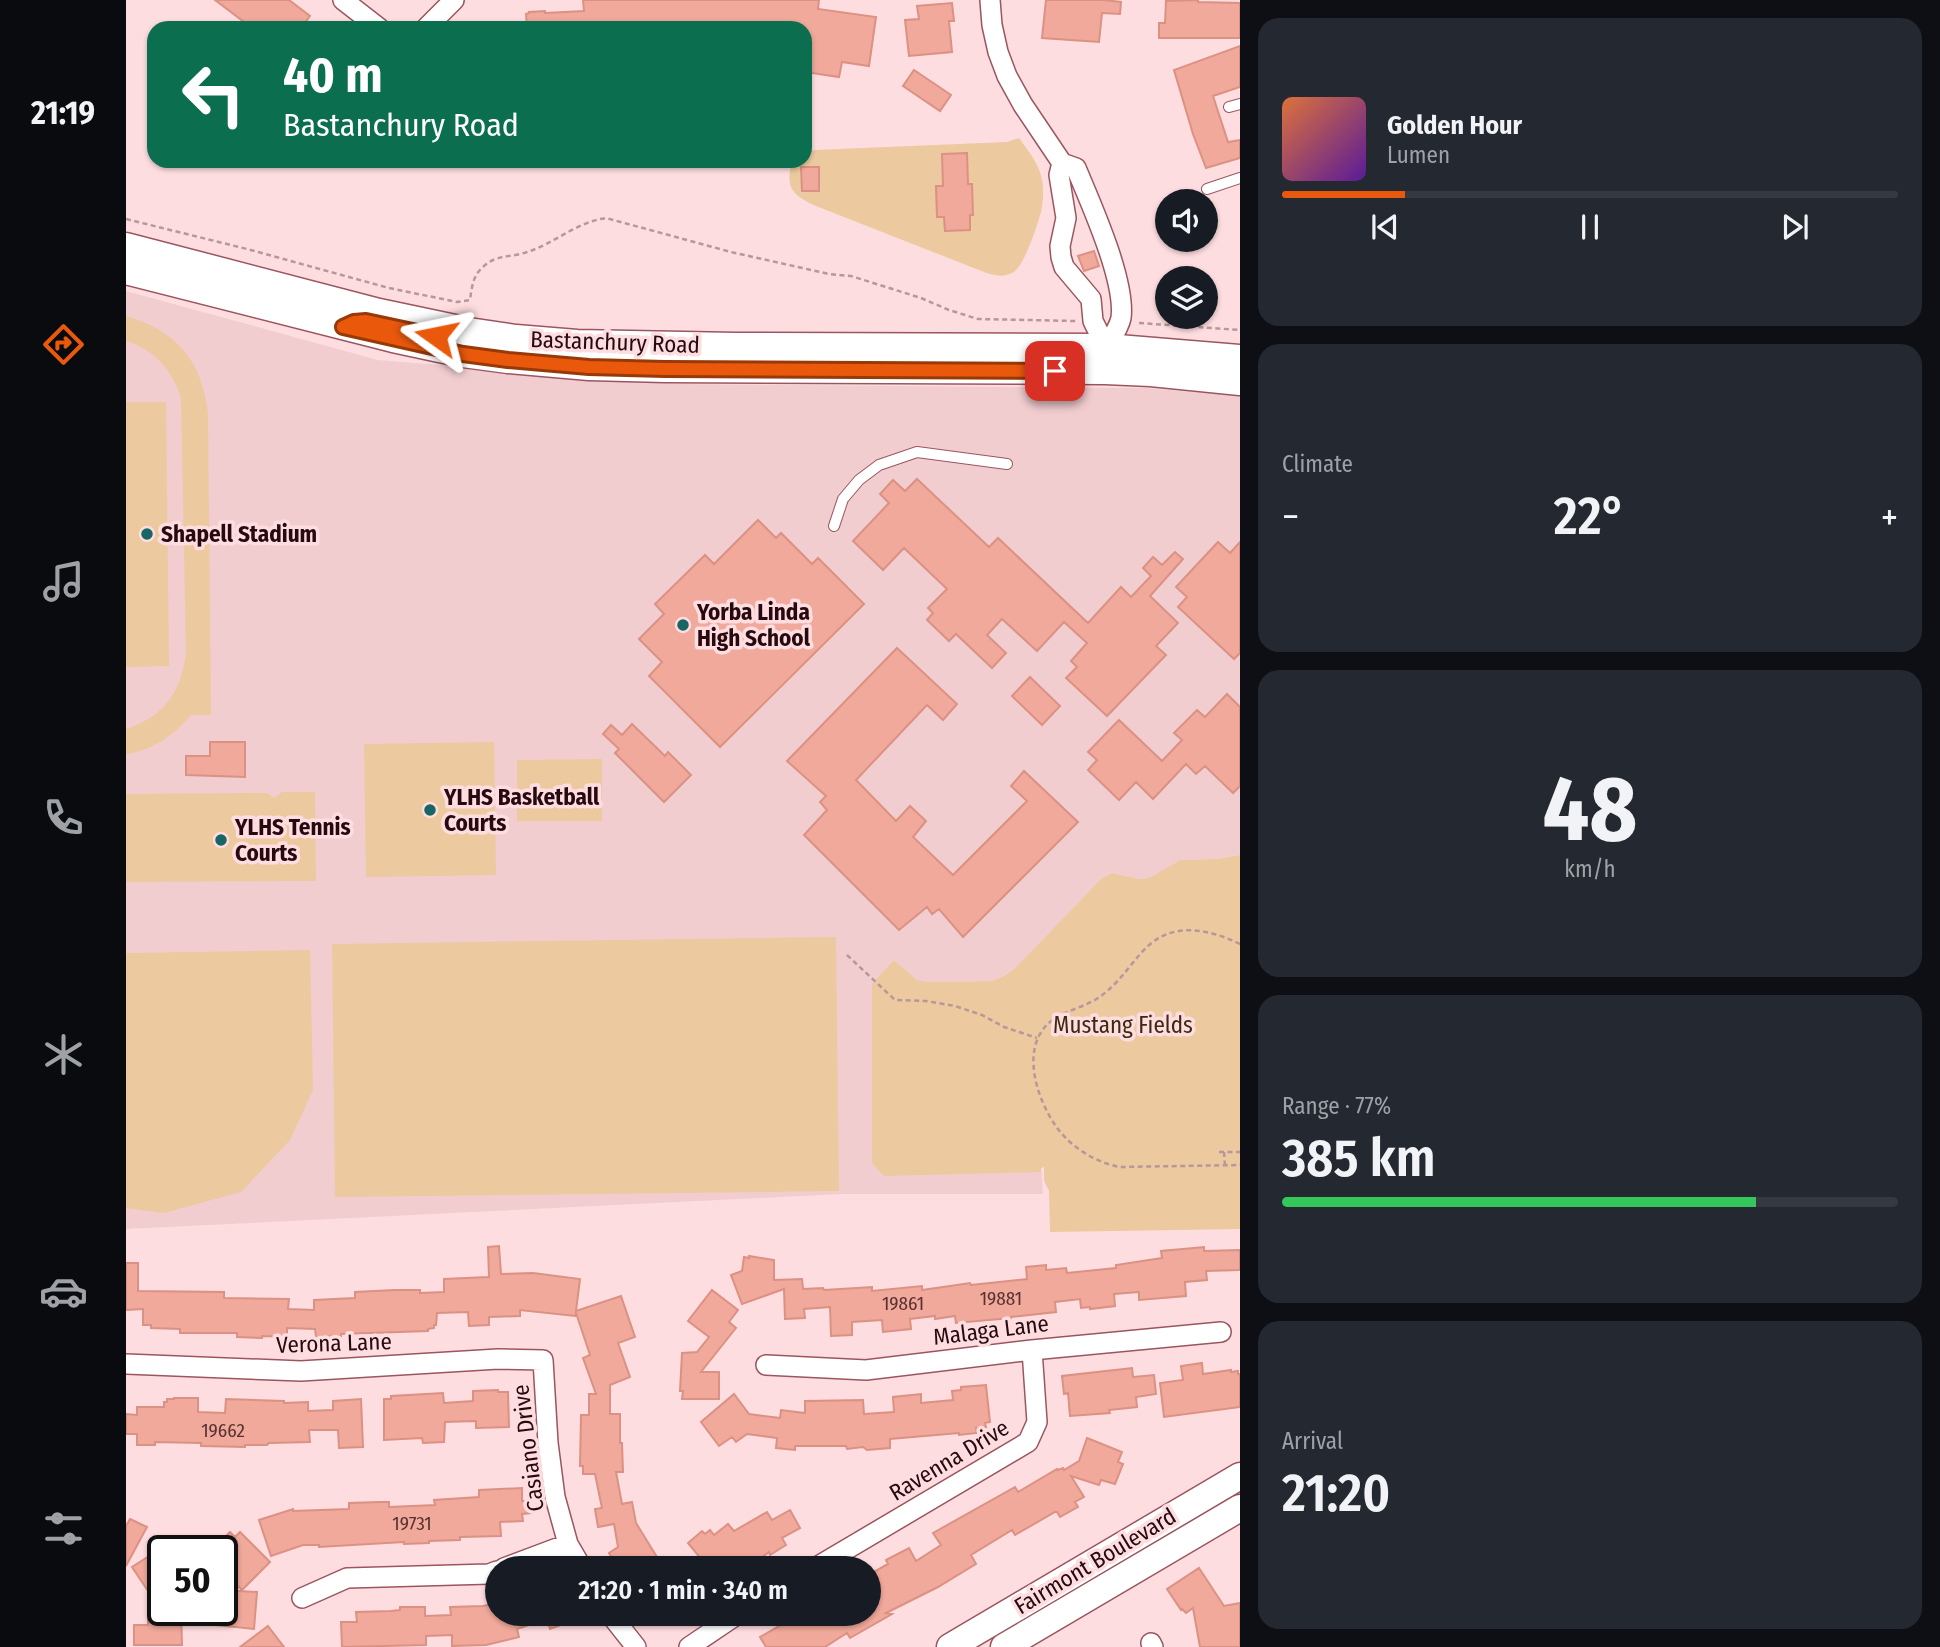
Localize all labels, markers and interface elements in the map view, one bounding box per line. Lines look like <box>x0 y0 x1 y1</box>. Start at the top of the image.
text: 40 m <box>283 46 383 105</box>
icon: left <box>168 49 259 140</box>
text: 21:19 <box>31 94 95 132</box>
text: Bastanchury Road <box>283 106 519 144</box>
text: Golden Hour <box>1387 110 1522 141</box>
text: Lumen <box>1387 141 1450 169</box>
map controls <box>1155 189 1218 329</box>
button: sound <box>1155 189 1218 252</box>
icon: previous <box>1366 208 1404 246</box>
icon: pause <box>1571 208 1609 246</box>
icon: next <box>1776 208 1814 246</box>
button: layers <box>1155 266 1218 329</box>
position arrow <box>399 299 473 373</box>
icon: directions <box>39 320 88 369</box>
street label: Bastanchury Road <box>530 325 700 359</box>
pin <box>1025 341 1085 401</box>
icon: arrive <box>1036 352 1074 390</box>
text: Climate <box>1282 450 1353 478</box>
text: 22° <box>1554 485 1626 548</box>
text: − <box>1282 494 1299 540</box>
text: + <box>1881 494 1898 540</box>
place label: Shapell Stadium <box>161 520 317 548</box>
marker: Shapell Stadium <box>139 526 155 542</box>
icon: music <box>39 557 88 606</box>
place label: Yorba Linda High School <box>696 598 811 652</box>
marker: Yorba Linda High School <box>675 617 691 633</box>
text: 48 <box>1543 755 1637 864</box>
place label: YLHS Basketball Courts <box>443 783 600 837</box>
icon: phone <box>39 793 88 842</box>
marker: YLHS Basketball Courts <box>422 802 438 818</box>
place label: YLHS Tennis Courts <box>234 813 351 867</box>
marker: YLHS Tennis Courts <box>213 832 229 848</box>
text: km/h <box>1564 855 1616 883</box>
park label: Mustang Fields <box>1053 1011 1193 1039</box>
icon: climate <box>39 1030 88 1079</box>
text: Range · 77% <box>1282 1092 1391 1120</box>
text: 385 km <box>1282 1127 1435 1190</box>
icon: car <box>39 1267 88 1316</box>
house number: 19881 <box>980 1287 1022 1310</box>
house number: 19861 <box>882 1292 924 1315</box>
street label: Malaga Lane <box>932 1309 1050 1351</box>
street label: Verona Lane <box>276 1327 392 1359</box>
street label: Casiano Drive <box>506 1383 550 1513</box>
street label: Ravenna Drive <box>884 1413 1014 1507</box>
house number: 19662 <box>201 1419 245 1442</box>
text: Arrival <box>1282 1427 1343 1455</box>
text: 21:20 <box>1282 1462 1390 1525</box>
street label: Fairmont Boulevard <box>1009 1502 1181 1620</box>
icon: filters <box>39 1504 88 1553</box>
house number: 19731 <box>392 1512 432 1535</box>
speed limit sign: 50 <box>147 1535 238 1626</box>
text: 21:20 · 1 min · 340 m <box>578 1575 788 1606</box>

